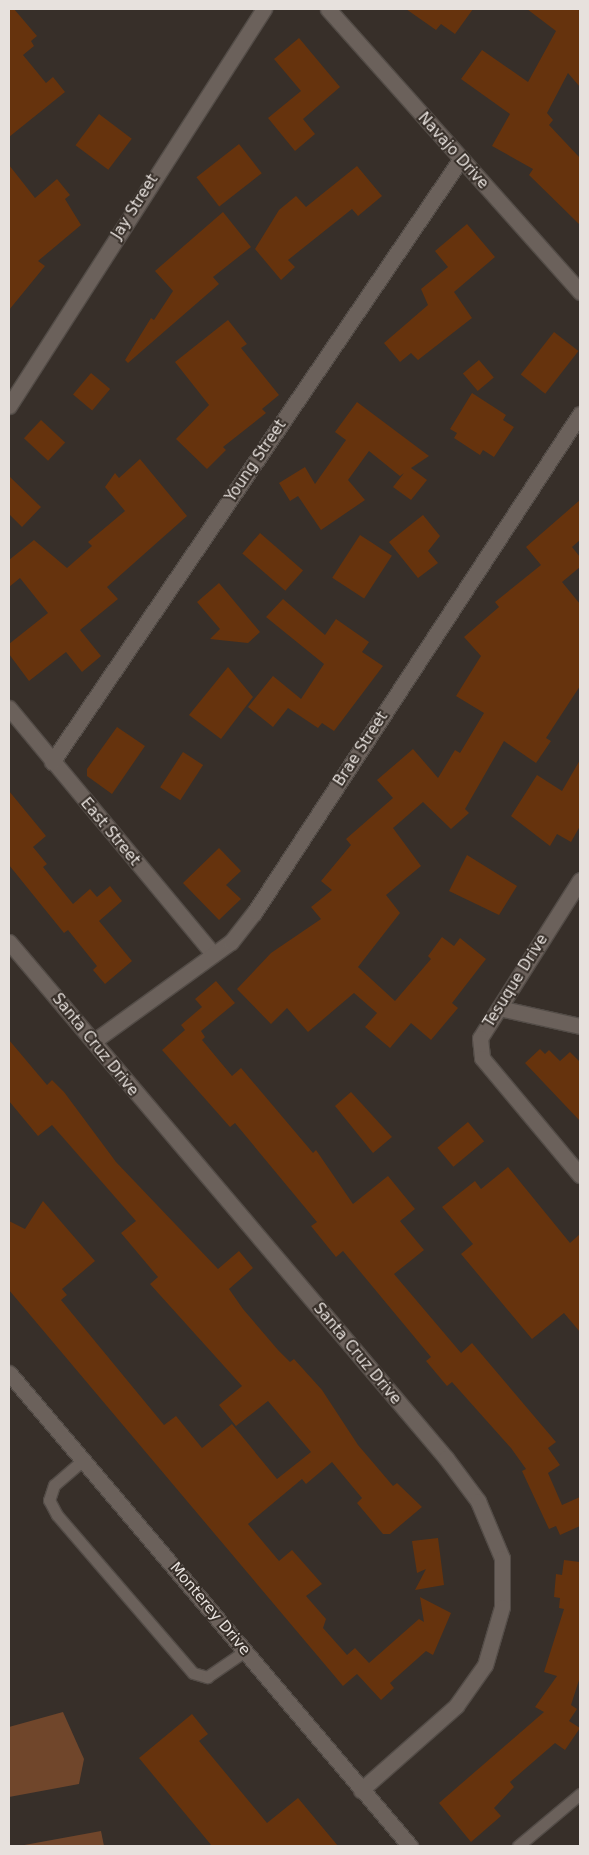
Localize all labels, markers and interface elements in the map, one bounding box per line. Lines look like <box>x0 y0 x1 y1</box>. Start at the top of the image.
street label: Navajo Drive <box>414 109 492 193</box>
street label: Jay Street <box>108 171 162 243</box>
street label: Young Street <box>222 416 290 506</box>
street label: Brae Street <box>330 708 392 790</box>
street label: East Street <box>77 795 143 869</box>
street label: Tesuque Drive <box>480 931 552 1031</box>
street label: Santa Cruz Drive <box>48 990 142 1100</box>
street label: Santa Cruz Drive <box>309 1300 405 1408</box>
street label: Monterey Drive <box>166 1559 254 1659</box>

